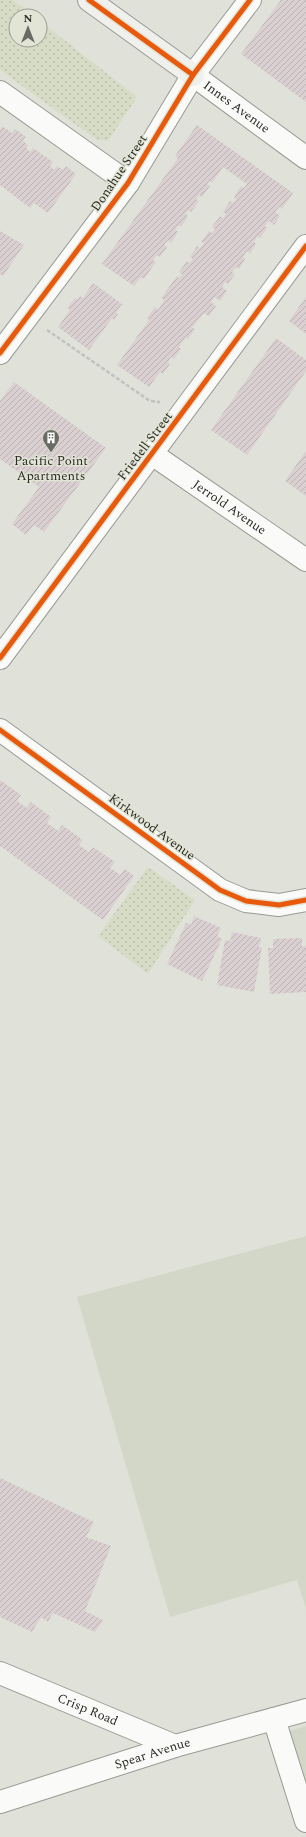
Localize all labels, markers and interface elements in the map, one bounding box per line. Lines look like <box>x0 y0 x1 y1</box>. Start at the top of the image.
north arrow <box>8 8 48 48</box>
text: N <box>24 10 33 27</box>
street label: Innes Avenue <box>199 76 274 138</box>
street label: Donahue Street <box>86 130 153 216</box>
street label: Friedell Street <box>112 407 178 485</box>
building icon: Pacific Point Apartments <box>41 428 61 453</box>
place label: Pacific Point Apartments <box>14 451 88 486</box>
street label: Jerrold Avenue <box>188 475 270 540</box>
street label: Kirkwood Avenue <box>104 789 200 865</box>
street label: Crisp Road <box>54 1688 121 1731</box>
street label: Spear Avenue <box>112 1732 193 1775</box>

